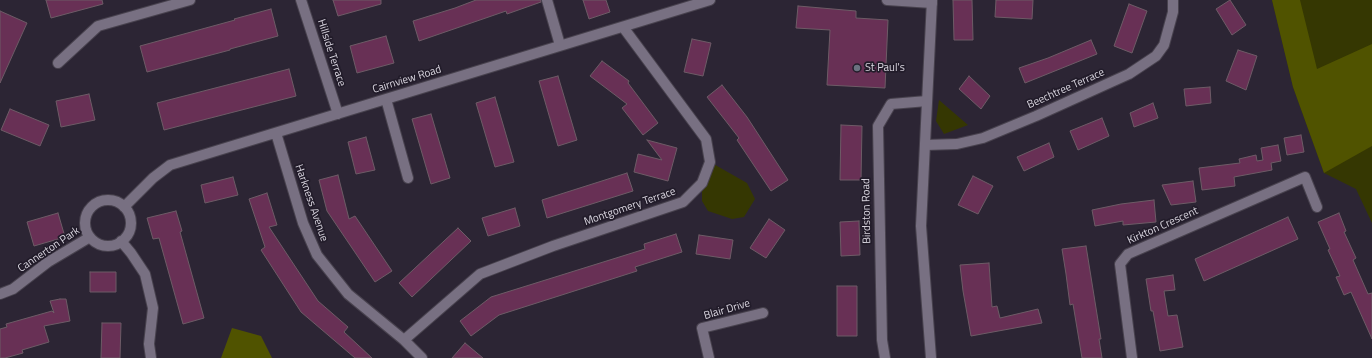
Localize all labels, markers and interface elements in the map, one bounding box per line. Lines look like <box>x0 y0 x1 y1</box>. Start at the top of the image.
street label: Hillside Terrace <box>314 18 348 88</box>
place label: St Paul's <box>865 61 905 75</box>
street label: Cairnview Road <box>371 63 443 97</box>
marker: St Paul's <box>852 63 862 73</box>
street label: Beechtree Terrace <box>1025 66 1107 112</box>
street label: Harkness Avenue <box>292 163 330 243</box>
street label: Birdston Road <box>860 178 874 244</box>
street label: Montgomery Terrace <box>582 185 678 229</box>
street label: Kirkton Crescent <box>1126 205 1200 247</box>
street label: Cannerton Park <box>16 224 82 276</box>
street label: Blair Drive <box>702 297 752 323</box>

